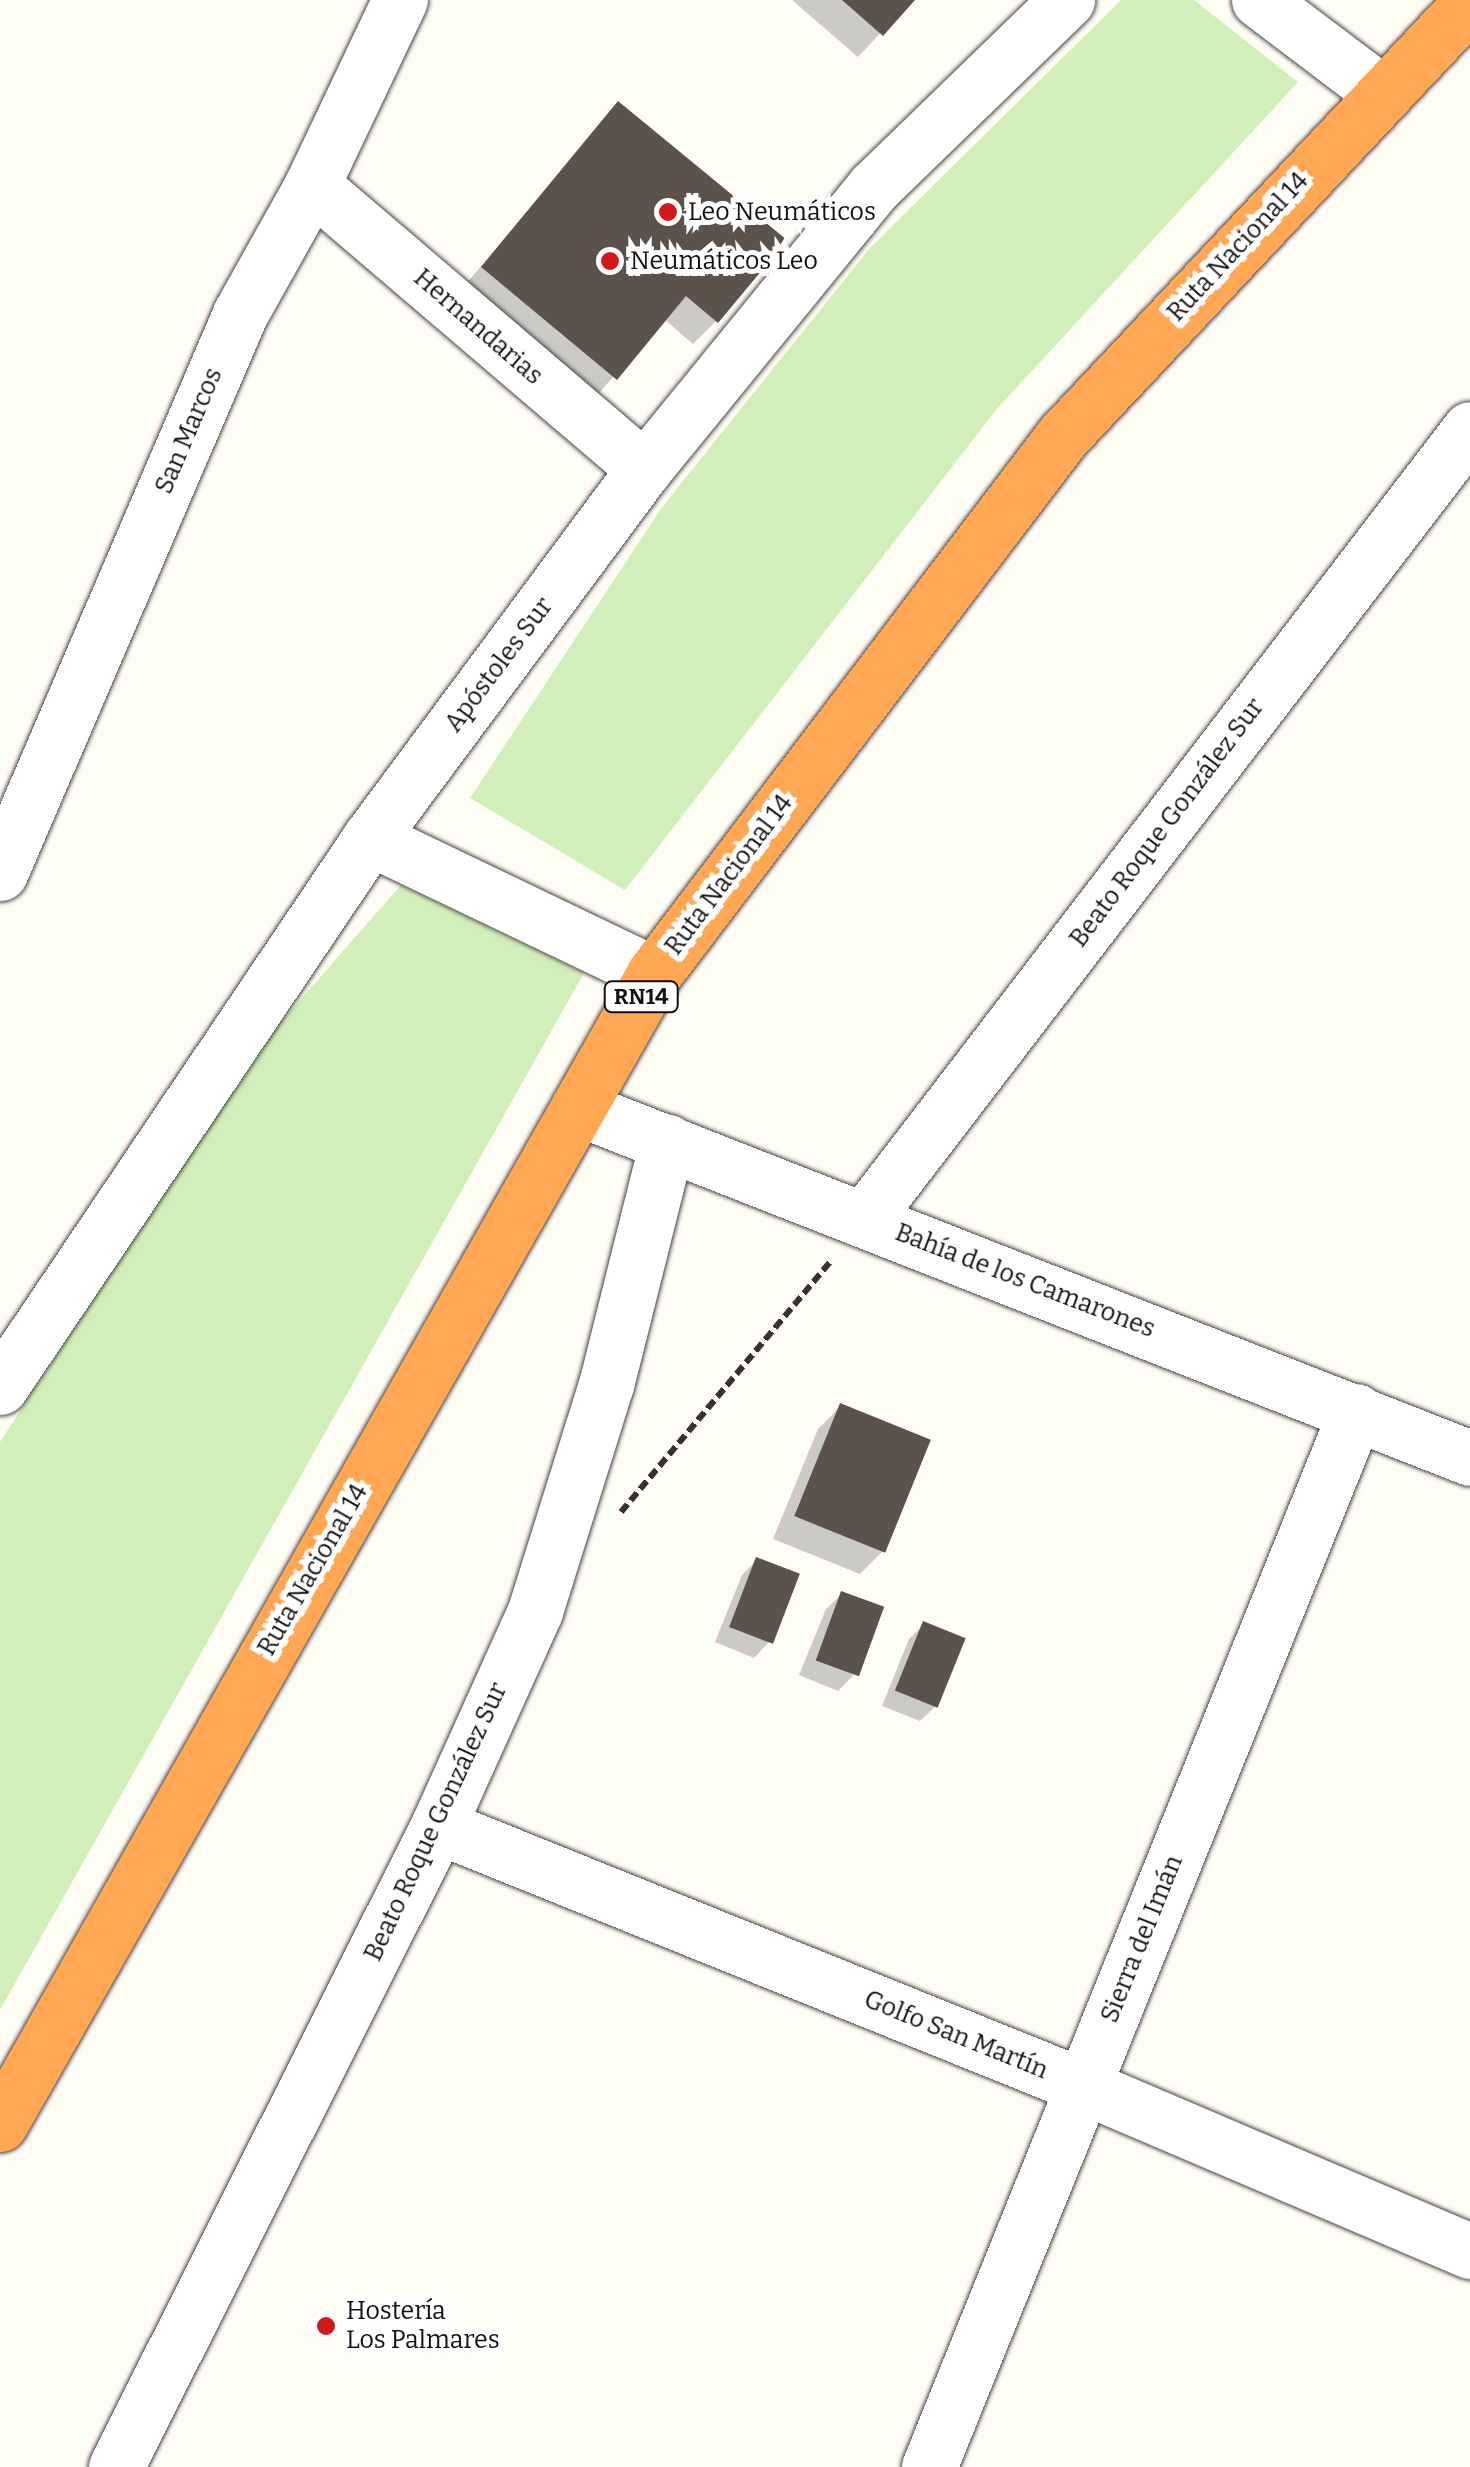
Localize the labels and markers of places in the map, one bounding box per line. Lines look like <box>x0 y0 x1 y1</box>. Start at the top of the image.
place label: Leo Neumáticos <box>688 197 876 227</box>
marker: Leo Neumáticos <box>657 201 679 223</box>
place label: Neumáticos Leo <box>630 246 818 276</box>
marker: Neumáticos Leo <box>599 250 621 272</box>
place label: Hostería Los Palmares <box>346 2297 500 2356</box>
marker: Hostería Los Palmares <box>315 2315 337 2337</box>

